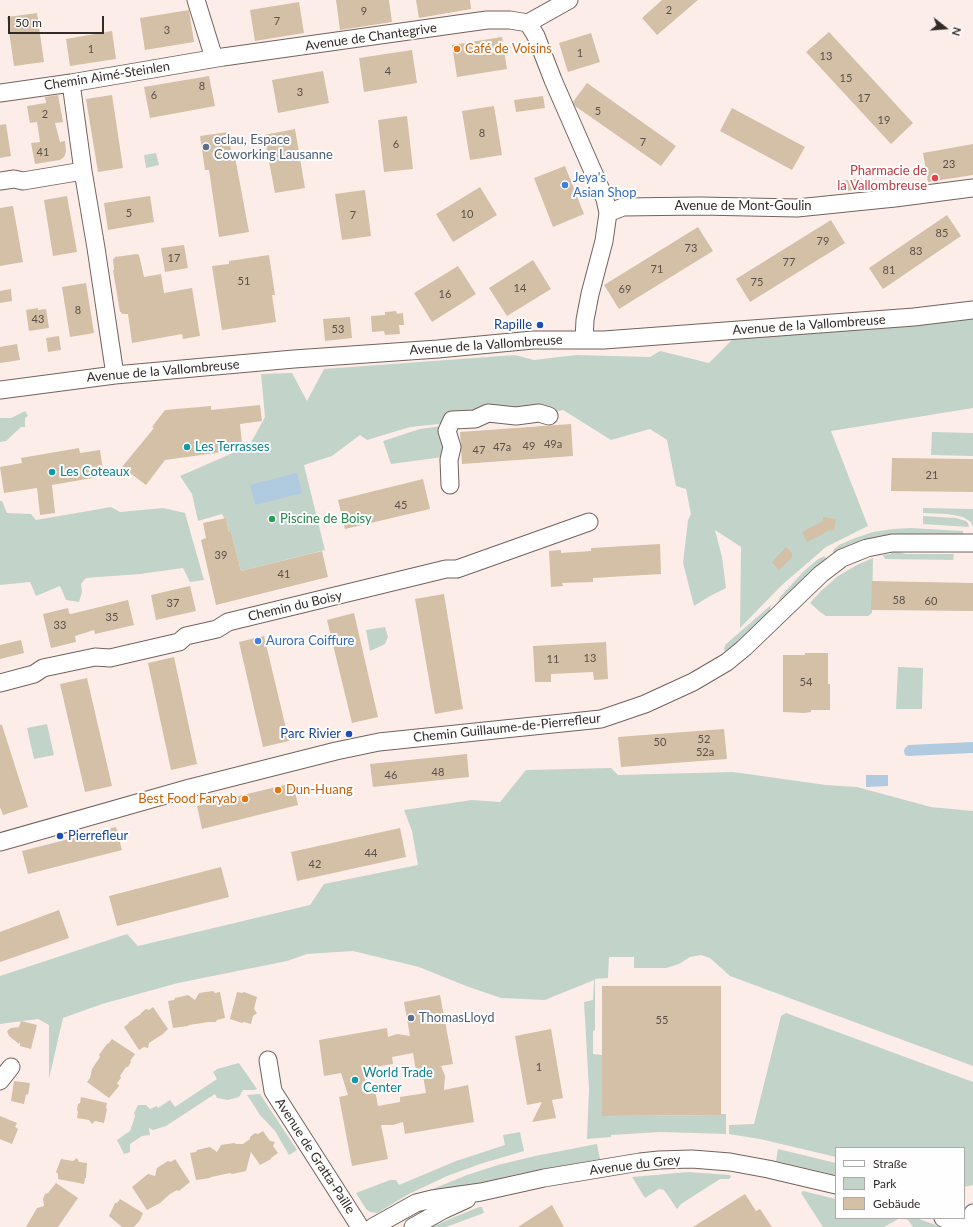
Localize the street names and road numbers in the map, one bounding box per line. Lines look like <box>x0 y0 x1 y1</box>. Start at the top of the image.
street label: Avenue de Chantegrive <box>304 20 438 54</box>
street label: Chemin Aimé-Steinlen <box>43 58 171 94</box>
street label: Avenue de Mont-Goulin <box>674 198 812 214</box>
street label: Avenue de la Vallombreuse <box>732 312 886 338</box>
street label: Avenue de la Vallombreuse <box>409 332 563 358</box>
street label: Avenue de la Vallombreuse <box>86 357 240 385</box>
street label: Chemin du Boisy <box>246 588 344 624</box>
street label: Chemin Guillaume-de-Pierrefleur <box>412 710 602 746</box>
street label: Avenue de Gratta-Paille <box>272 1095 358 1217</box>
street label: Avenue du Grey <box>589 1152 681 1178</box>

